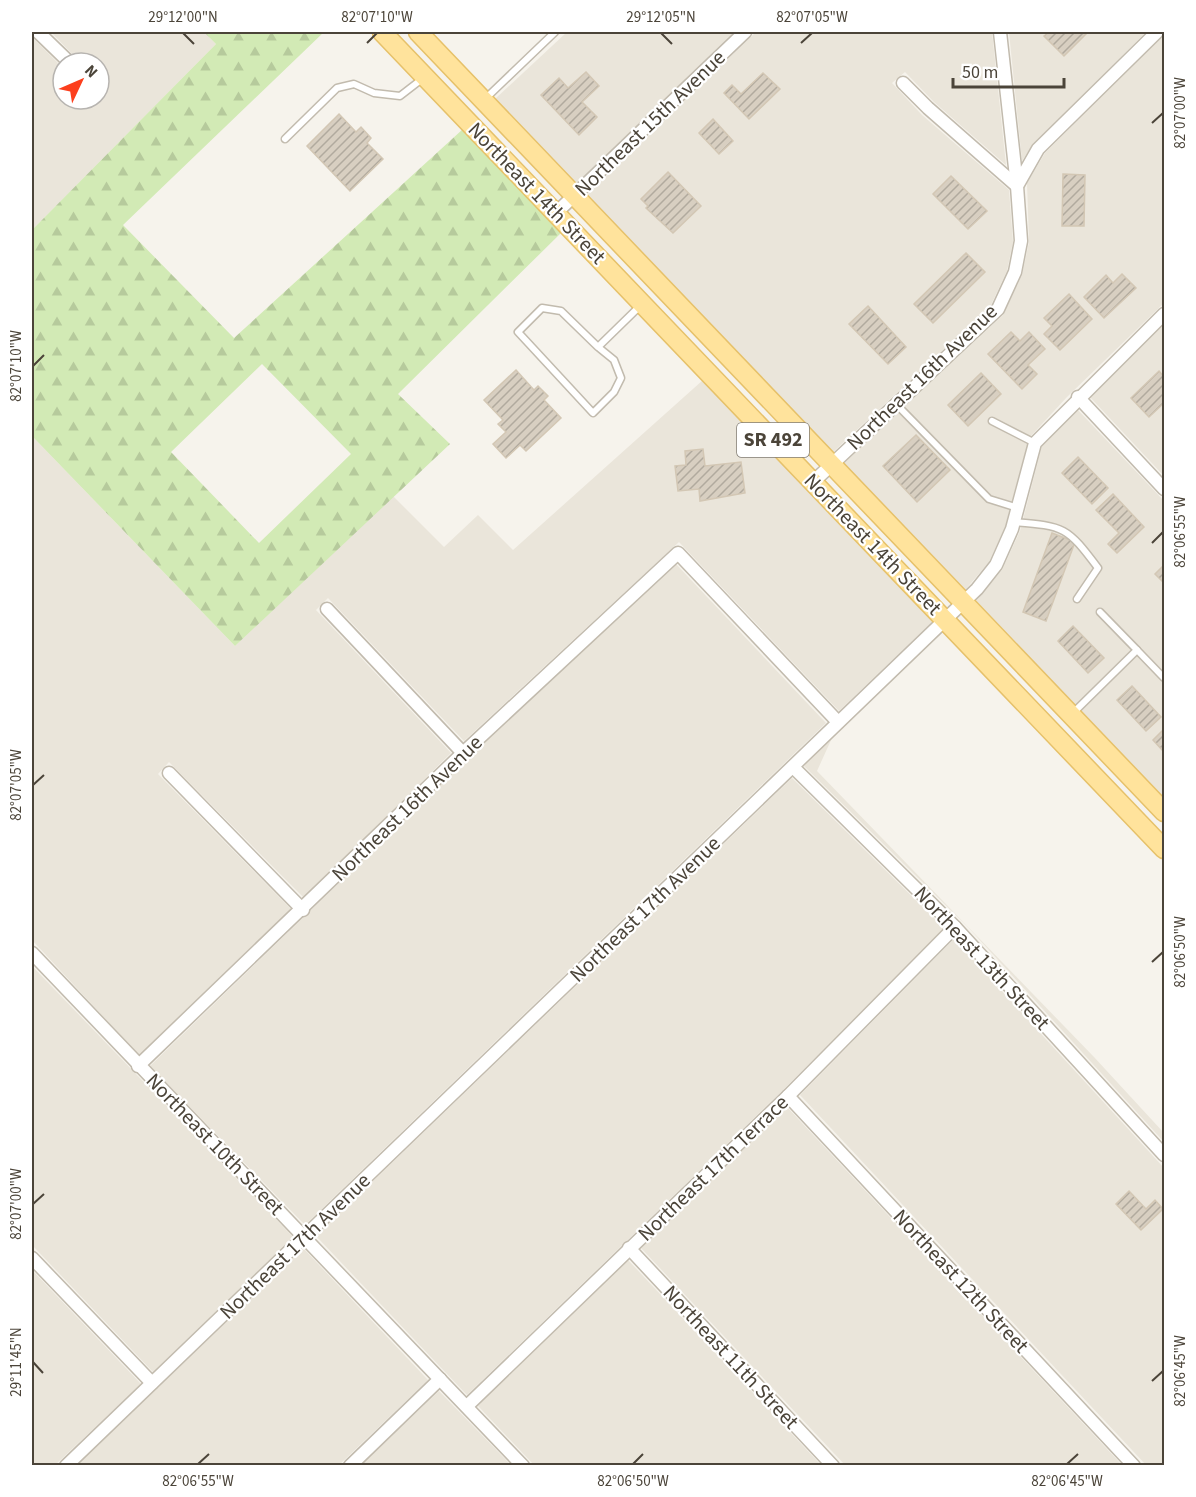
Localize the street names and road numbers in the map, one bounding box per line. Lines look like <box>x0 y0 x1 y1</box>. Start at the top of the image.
street label: Northeast 15th Avenue <box>568 43 732 203</box>
street label: Northeast 14th Street <box>461 115 613 271</box>
street label: Northeast 16th Avenue <box>840 297 1004 457</box>
road number: SR 492 <box>737 423 809 457</box>
street label: Northeast 14th Street <box>797 466 949 622</box>
street label: Northeast 16th Avenue <box>325 728 489 888</box>
street label: Northeast 17th Avenue <box>563 829 727 989</box>
street label: Northeast 13th Street <box>907 879 1057 1037</box>
street label: Northeast 10th Street <box>139 1066 291 1222</box>
street label: Northeast 17th Terrace <box>631 1088 795 1248</box>
street label: Northeast 17th Avenue <box>213 1166 377 1326</box>
street label: Northeast 12th Street <box>886 1202 1036 1360</box>
street label: Northeast 11th Street <box>656 1278 806 1436</box>

